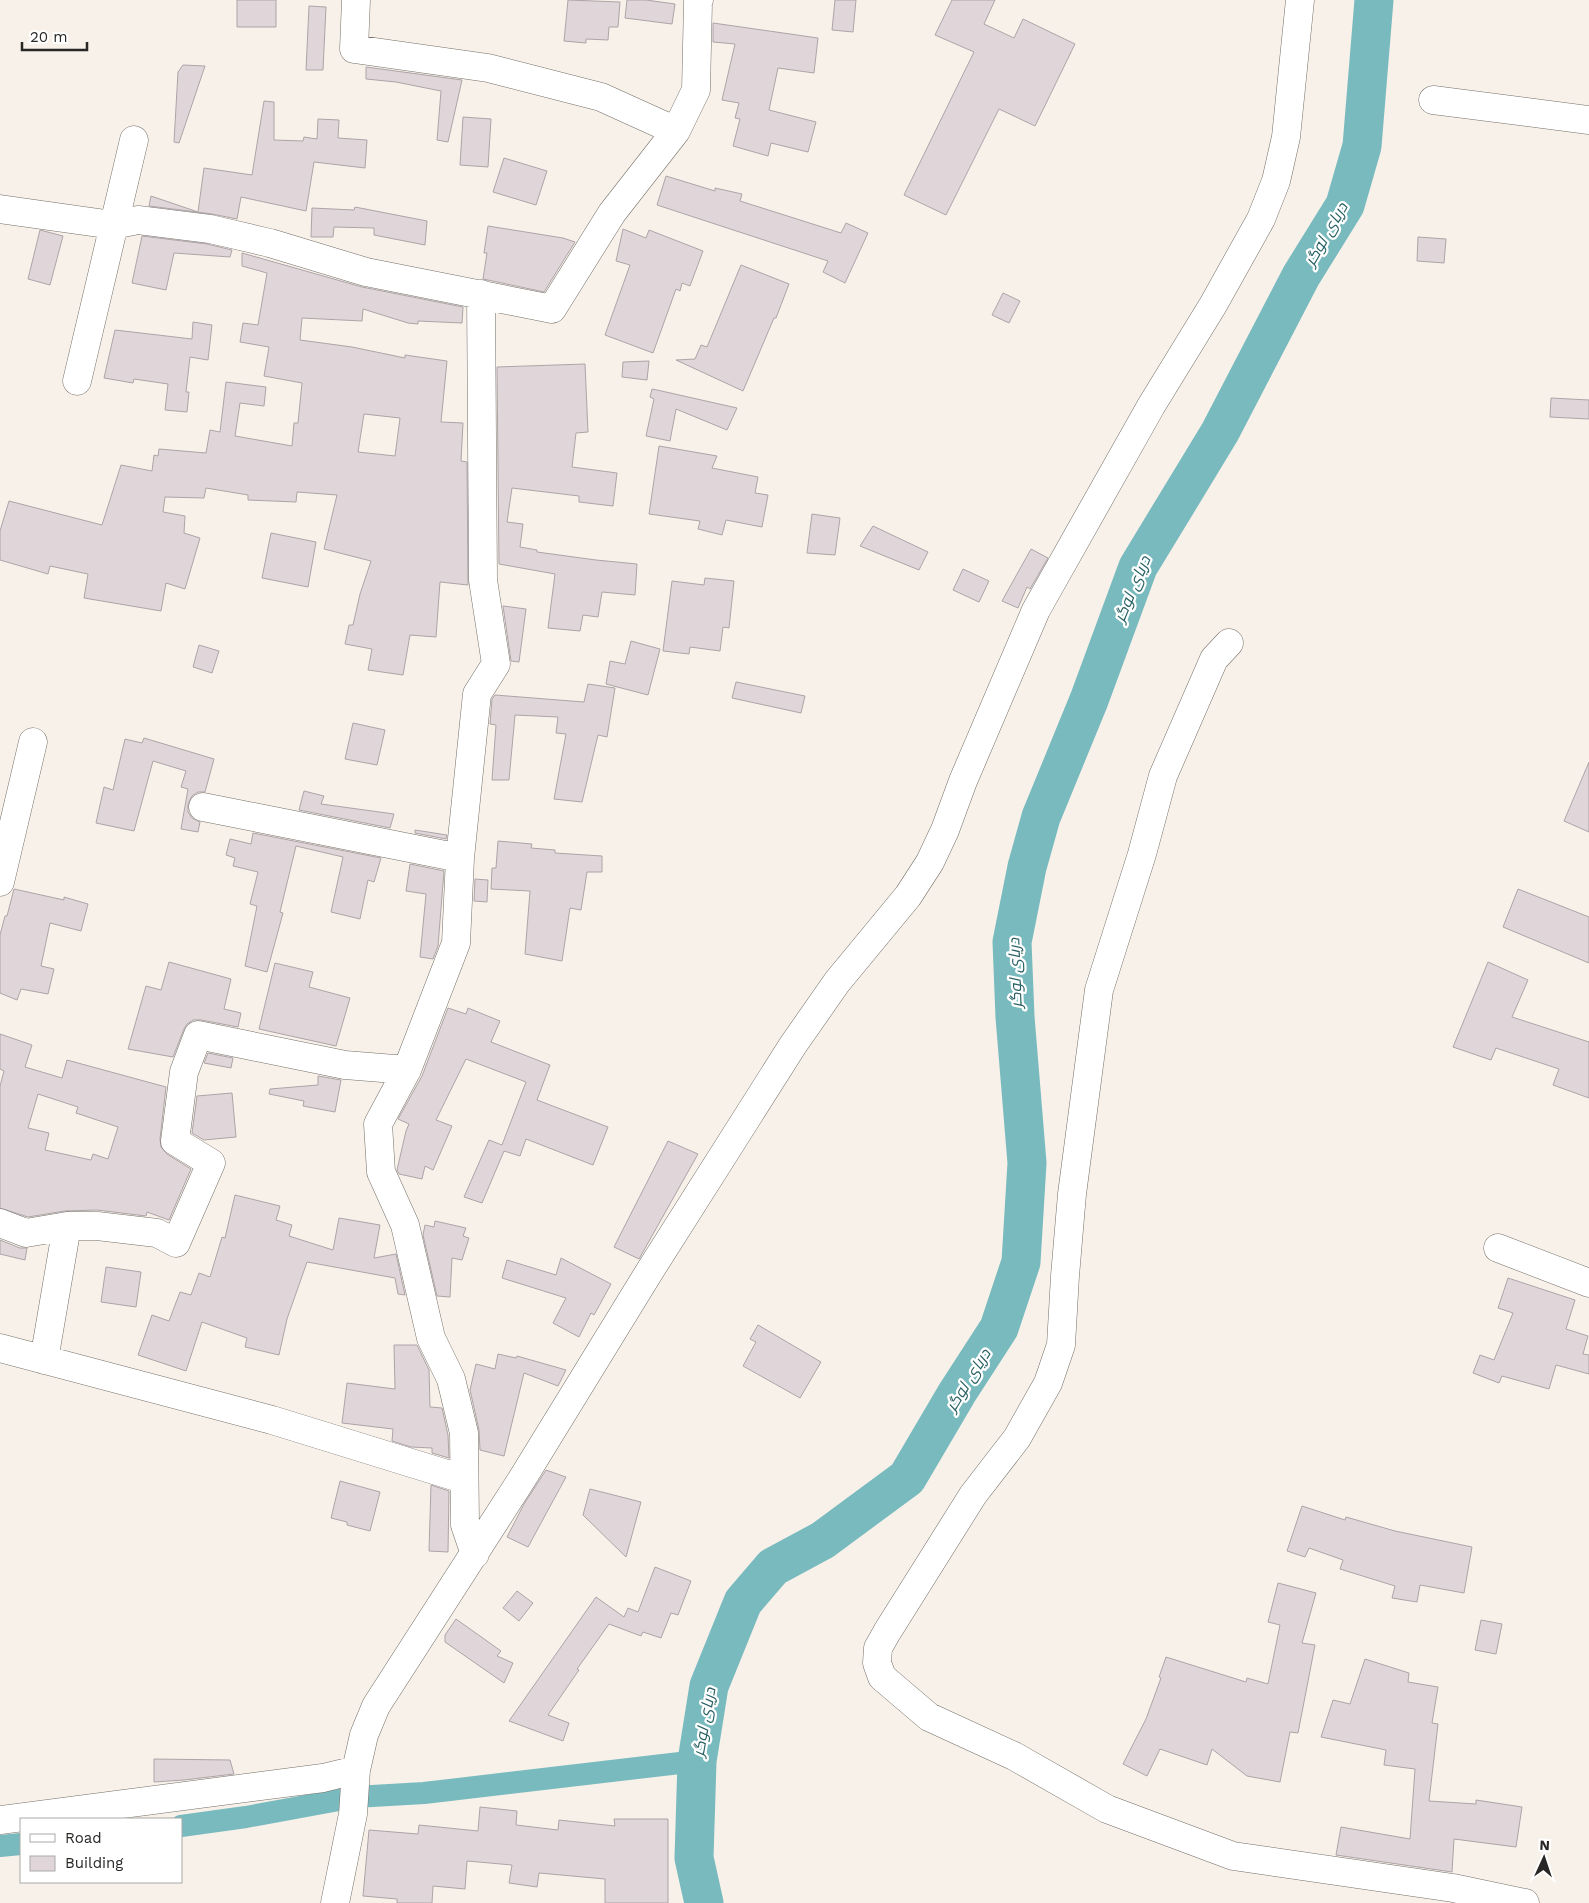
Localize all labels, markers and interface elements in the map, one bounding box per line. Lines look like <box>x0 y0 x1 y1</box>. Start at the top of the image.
scale bar <box>22 20 88 52</box>
text: 20 m <box>30 28 68 46</box>
water label: دریای لوگر <box>1299 198 1352 271</box>
water label: دریای لوگر <box>1109 552 1155 627</box>
water label: دریای لوگر <box>1004 936 1026 1010</box>
water label: دریای لوگر <box>940 1344 995 1416</box>
water label: دریای لوگر <box>688 1685 720 1760</box>
legend <box>20 1818 182 1883</box>
text: Road <box>65 1829 102 1847</box>
north arrow <box>1519 1833 1569 1883</box>
text: N <box>1539 1837 1550 1853</box>
text: Building <box>65 1854 123 1872</box>

